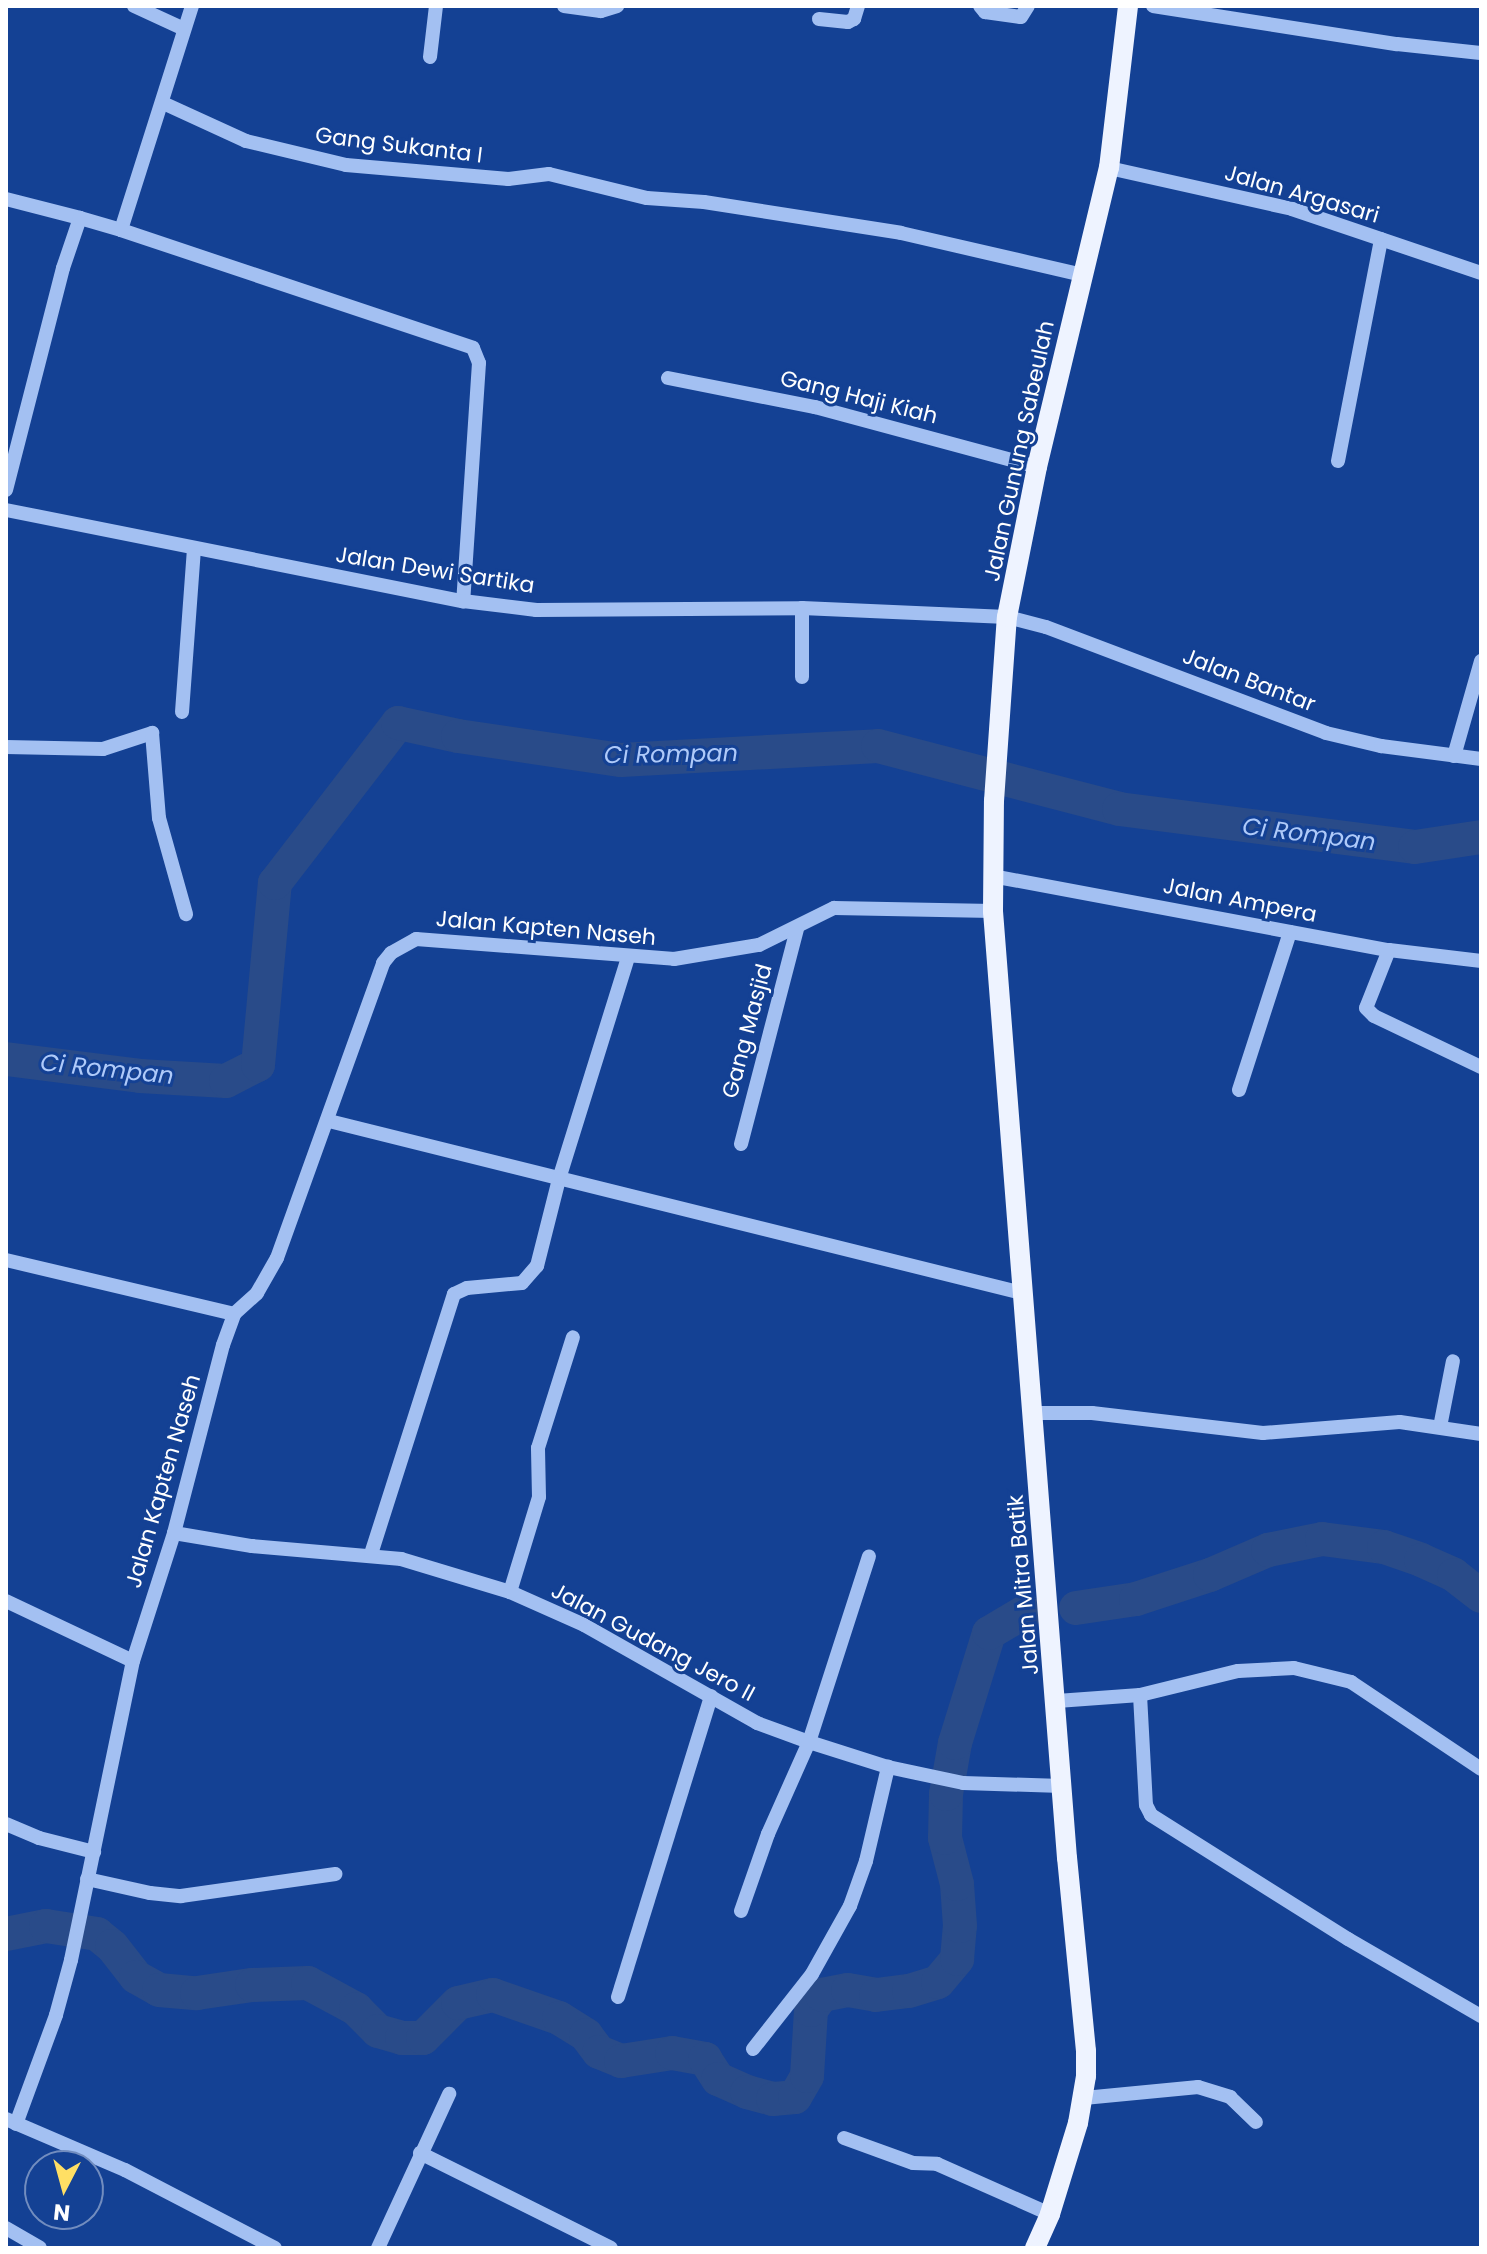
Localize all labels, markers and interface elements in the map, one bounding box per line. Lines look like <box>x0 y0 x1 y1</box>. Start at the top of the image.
street label: Gang Sukanta I <box>314 122 484 168</box>
street label: Jalan Argasari <box>1222 159 1382 229</box>
street label: Jalan Gunung Sabeulah <box>978 318 1060 584</box>
street label: Gang Haji Kiah <box>778 365 940 429</box>
street label: Jalan Dewi Sartika <box>334 541 536 599</box>
street label: Jalan Bantar <box>1179 643 1319 717</box>
water label: Ci Rompan <box>604 738 738 770</box>
water label: Ci Rompan <box>1241 812 1377 856</box>
street label: Jalan Ampera <box>1161 872 1319 928</box>
street label: Jalan Kapten Naseh <box>435 905 657 951</box>
street label: Gang Masjid <box>716 961 778 1101</box>
water label: Ci Rompan <box>39 1048 175 1090</box>
street label: Jalan Kapten Naseh <box>120 1371 206 1591</box>
street label: Jalan Mitra Batik <box>1002 1494 1044 1676</box>
street label: Jalan Gudang Jero II <box>547 1577 759 1707</box>
north arrow <box>24 2150 104 2230</box>
text: N <box>52 2196 72 2229</box>

